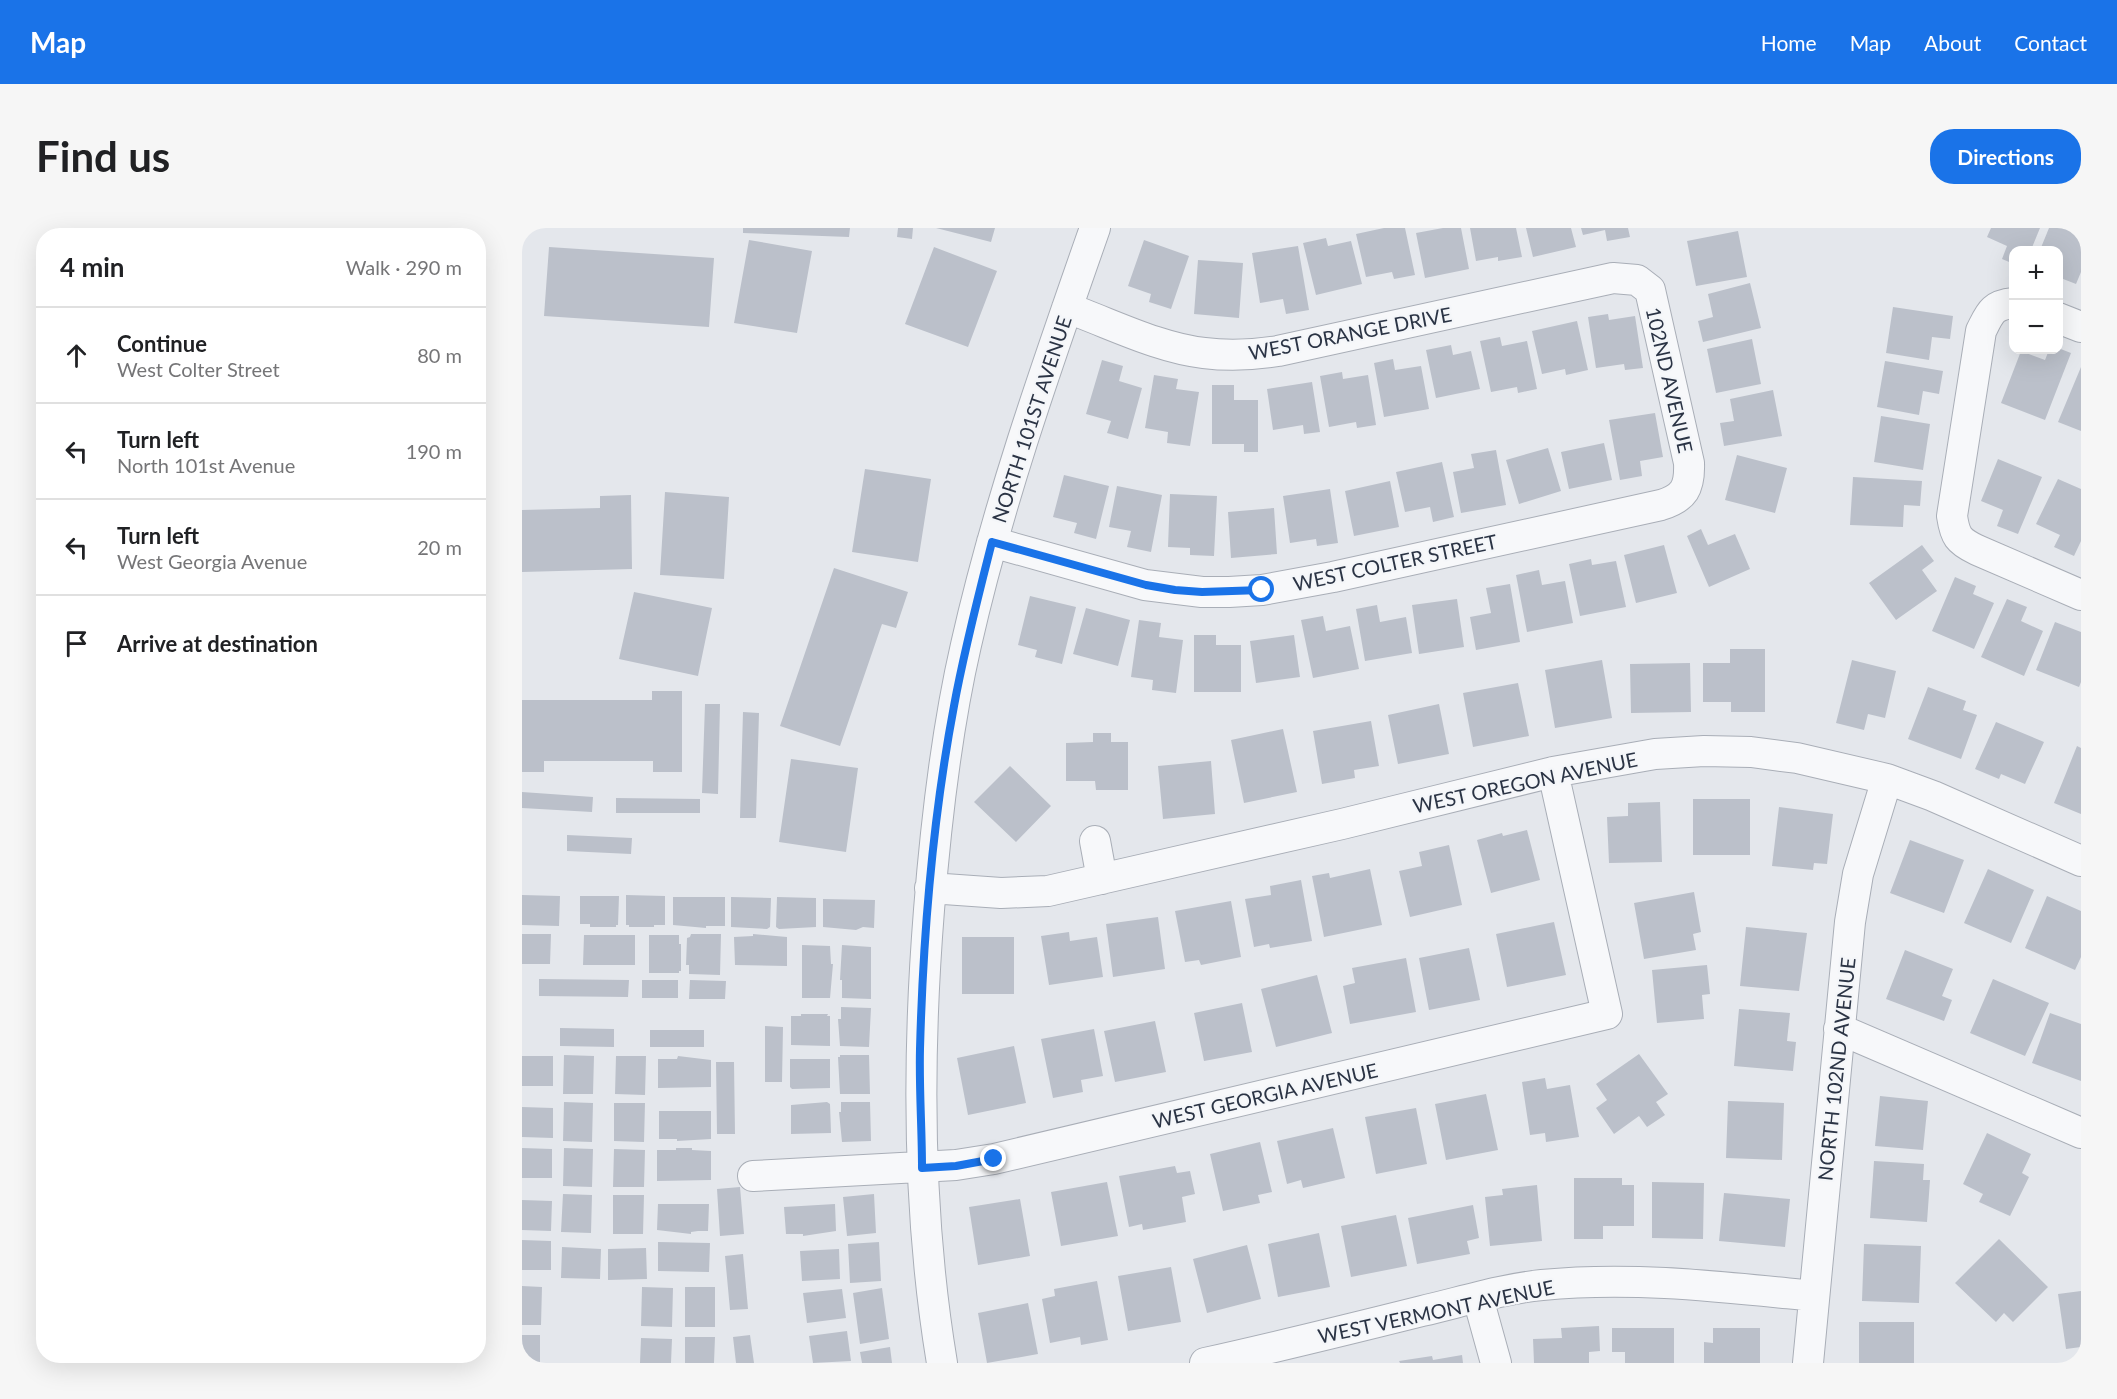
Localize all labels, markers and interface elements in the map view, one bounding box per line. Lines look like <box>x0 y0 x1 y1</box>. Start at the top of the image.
text: Map <box>30 25 86 59</box>
text: Home <box>1761 30 1817 55</box>
text: Map <box>1850 30 1891 55</box>
text: About <box>1924 30 1981 55</box>
text: Contact <box>2014 30 2087 55</box>
button: Directions <box>1930 129 2081 184</box>
text: Find us <box>36 131 170 181</box>
map controls <box>2009 246 2063 354</box>
button: + <box>2009 246 2063 300</box>
text: 4 min <box>60 251 124 283</box>
text: Walk · 290 m <box>346 255 462 279</box>
button: − <box>2009 300 2063 354</box>
street label: WEST ORANGE DRIVE <box>1246 302 1454 364</box>
street label: 102ND AVENUE <box>1642 305 1698 455</box>
street label: NORTH 101ST AVENUE <box>986 313 1076 525</box>
text: Continue <box>117 330 207 357</box>
icon: ahead <box>60 339 93 372</box>
text: 80 m <box>417 343 462 367</box>
text: West Colter Street <box>117 357 280 381</box>
text: Turn left <box>117 426 199 453</box>
icon: left <box>60 435 93 468</box>
text: 190 m <box>406 439 462 463</box>
text: North 101st Avenue <box>117 453 295 477</box>
text: Turn left <box>117 522 199 549</box>
street label: WEST COLTER STREET <box>1291 529 1499 595</box>
icon: left <box>60 531 93 564</box>
text: 20 m <box>417 535 462 559</box>
text: West Georgia Avenue <box>117 549 307 573</box>
route start <box>1248 576 1274 602</box>
icon: arrive <box>60 627 93 660</box>
text: Arrive at destination <box>117 630 318 657</box>
street label: WEST OREGON AVENUE <box>1411 746 1639 818</box>
street label: NORTH 102ND AVENUE <box>1812 956 1860 1182</box>
street label: WEST GEORGIA AVENUE <box>1150 1057 1380 1133</box>
route end <box>980 1145 1006 1171</box>
street label: WEST VERMONT AVENUE <box>1316 1274 1556 1348</box>

